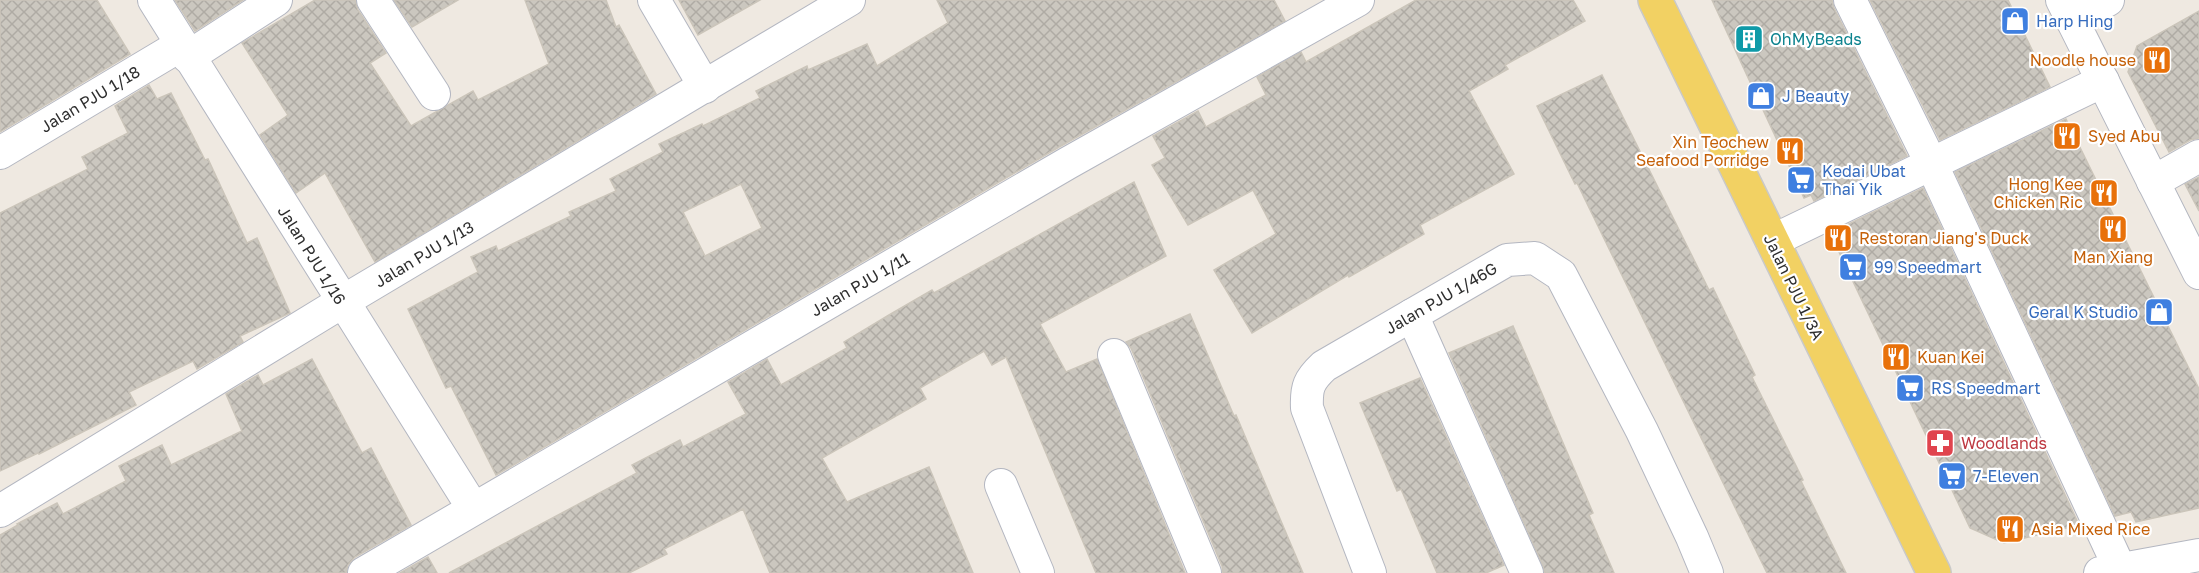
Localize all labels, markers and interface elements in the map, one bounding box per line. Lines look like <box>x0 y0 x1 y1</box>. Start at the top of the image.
shop icon: Harp Hing <box>1999 5 2031 37</box>
place label: Harp Hing <box>2036 11 2113 31</box>
building icon: OhMyBeads <box>1733 23 1765 55</box>
place label: OhMyBeads <box>1770 29 1862 49</box>
restaurant icon: Noodle house <box>2141 44 2173 76</box>
place label: Noodle house <box>2030 50 2136 70</box>
street label: Jalan PJU 1/18 <box>37 61 143 137</box>
shop icon: J Beauty <box>1745 80 1777 112</box>
place label: J Beauty <box>1782 86 1849 106</box>
restaurant icon: Syed Abu <box>2051 120 2083 152</box>
place label: Syed Abu <box>2088 126 2160 146</box>
place label: Xin Teochew Seafood Porridge <box>1636 132 1769 170</box>
restaurant icon: Xin Teochew Seafood Porridge <box>1774 135 1806 167</box>
place label: Kedai Ubat Thai Yik <box>1822 161 1906 199</box>
supermarket icon: Kedai Ubat Thai Yik <box>1785 164 1817 196</box>
place label: Hong Kee Chicken Ric <box>1994 174 2083 212</box>
restaurant icon: Hong Kee Chicken Ric <box>2088 177 2120 209</box>
street label: Jalan PJU 1/16 <box>274 202 350 308</box>
restaurant icon: Man Xiang <box>2097 213 2129 245</box>
street label: Jalan PJU 1/13 <box>371 216 477 292</box>
restaurant icon: Restoran Jiang's Duck <box>1822 222 1854 254</box>
place label: Restoran Jiang's Duck <box>1859 228 2029 248</box>
street label: Jalan PJU 1/3A <box>1760 231 1828 343</box>
place label: Man Xiang <box>2073 247 2153 267</box>
street label: Jalan PJU 1/11 <box>807 248 913 320</box>
supermarket icon: 99 Speedmart <box>1837 251 1869 283</box>
place label: 99 Speedmart <box>1874 257 1982 277</box>
street label: Jalan PJU 1/46G <box>1381 258 1501 338</box>
shop icon: Geral K Studio <box>2143 296 2175 328</box>
place label: Geral K Studio <box>2028 302 2138 322</box>
restaurant icon: Kuan Kei <box>1880 341 1912 373</box>
place label: Kuan Kei <box>1917 347 1985 367</box>
supermarket icon: RS Speedmart <box>1894 372 1926 404</box>
place label: RS Speedmart <box>1931 378 2041 398</box>
pharmacy icon: Woodlands <box>1924 427 1956 459</box>
place label: Woodlands <box>1961 433 2047 453</box>
supermarket icon: 7-Eleven <box>1936 460 1968 492</box>
place label: 7-Eleven <box>1973 466 2039 486</box>
restaurant icon: Asia Mixed Rice <box>1994 513 2026 545</box>
place label: Asia Mixed Rice <box>2031 519 2150 539</box>

